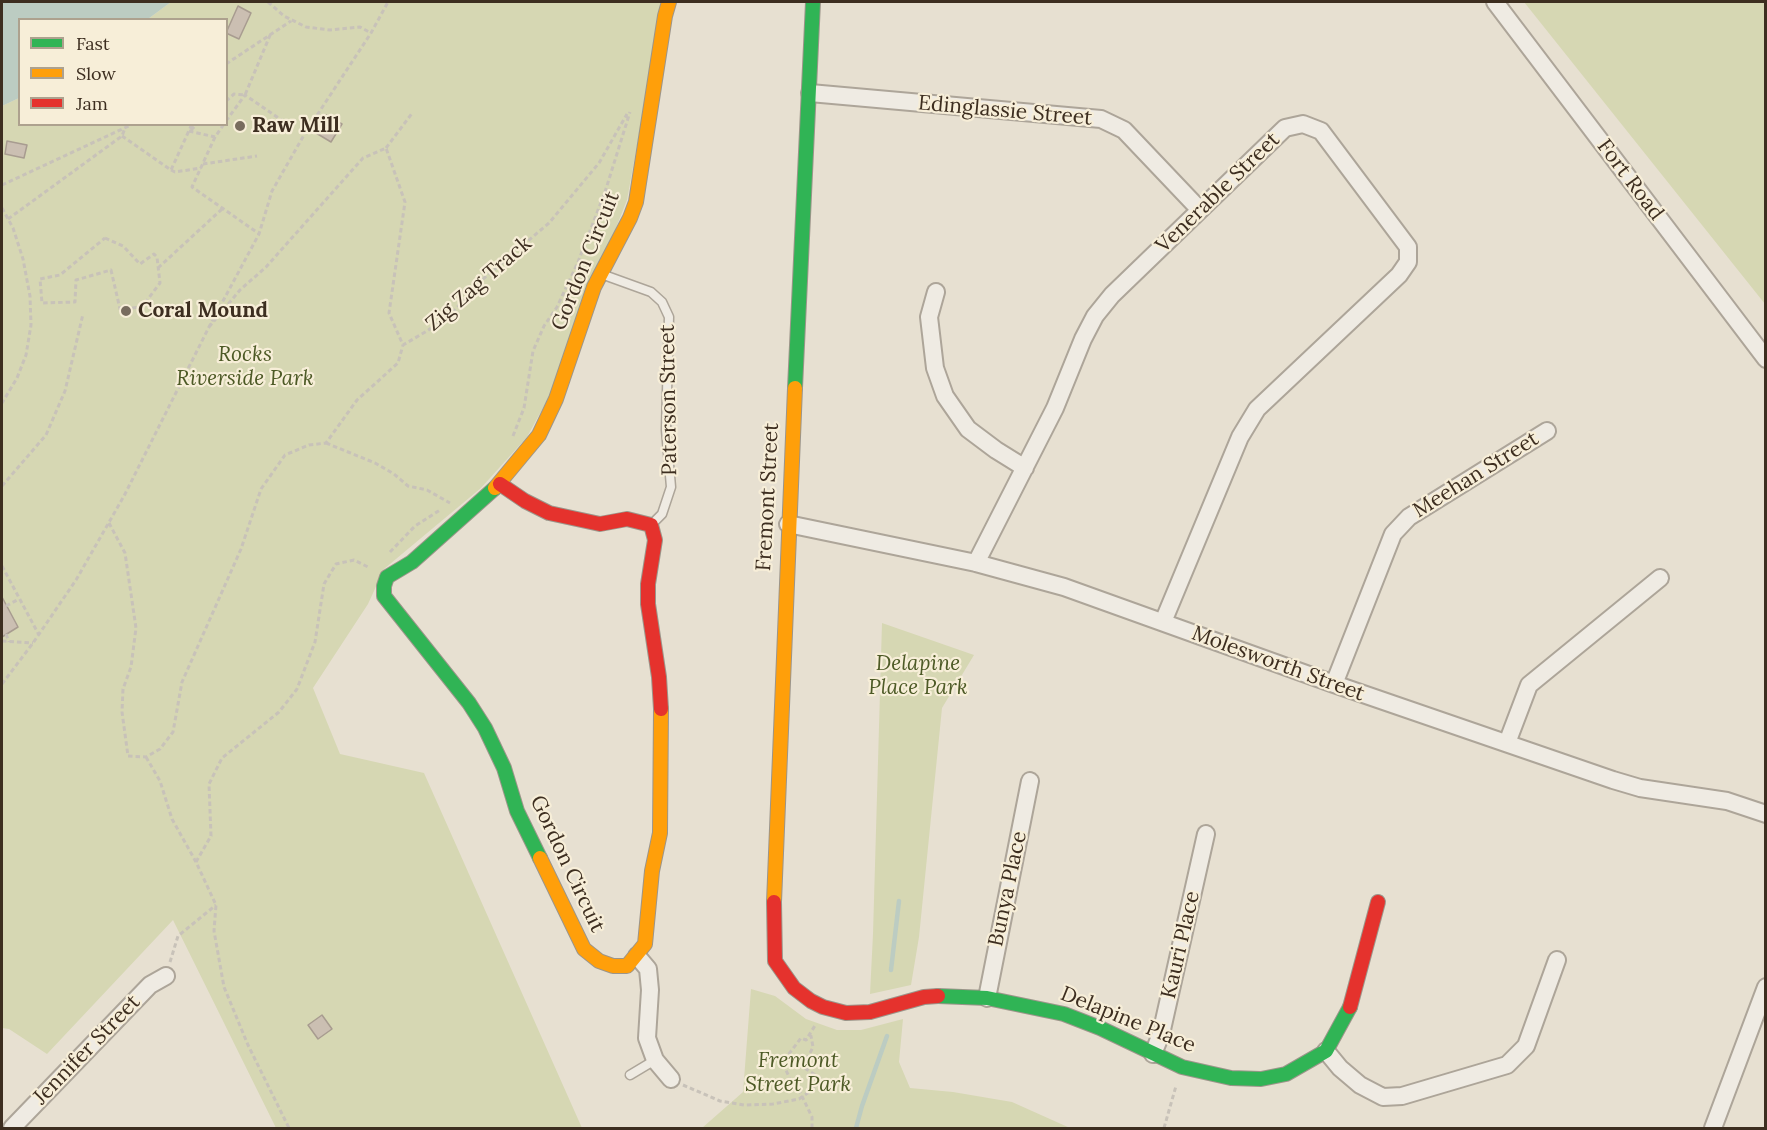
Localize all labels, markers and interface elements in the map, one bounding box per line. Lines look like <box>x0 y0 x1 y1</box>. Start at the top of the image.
legend <box>18 18 228 126</box>
text: Fast <box>76 32 110 55</box>
text: Slow <box>76 62 116 85</box>
street label: Edinglassie Street <box>917 91 1093 131</box>
text: Jam <box>76 92 108 115</box>
place label: Raw Mill <box>252 113 340 139</box>
marker: Raw Mill <box>233 119 247 133</box>
street label: Venerable Street <box>1151 127 1285 259</box>
street label: Fort Road <box>1591 134 1669 226</box>
street label: Gordon Circuit <box>547 188 625 334</box>
street label: Zig Zag Track <box>421 231 537 337</box>
place label: Coral Mound <box>138 298 268 324</box>
marker: Coral Mound <box>119 304 133 318</box>
street label: Paterson Street <box>655 324 683 476</box>
park label: Rocks Riverside Park <box>176 342 314 392</box>
street label: Fremont Street <box>752 422 784 572</box>
street label: Meehan Street <box>1409 426 1543 524</box>
street label: Molesworth Street <box>1188 621 1368 707</box>
park label: Delapine Place Park <box>868 651 968 701</box>
street label: Gordon Circuit <box>524 792 610 936</box>
street label: Bunya Place <box>984 829 1032 949</box>
street label: Kauri Place <box>1156 889 1206 1001</box>
street label: Delapine Place <box>1057 981 1199 1059</box>
street label: Jennifer Street <box>28 990 146 1110</box>
park label: Fremont Street Park <box>745 1048 851 1098</box>

